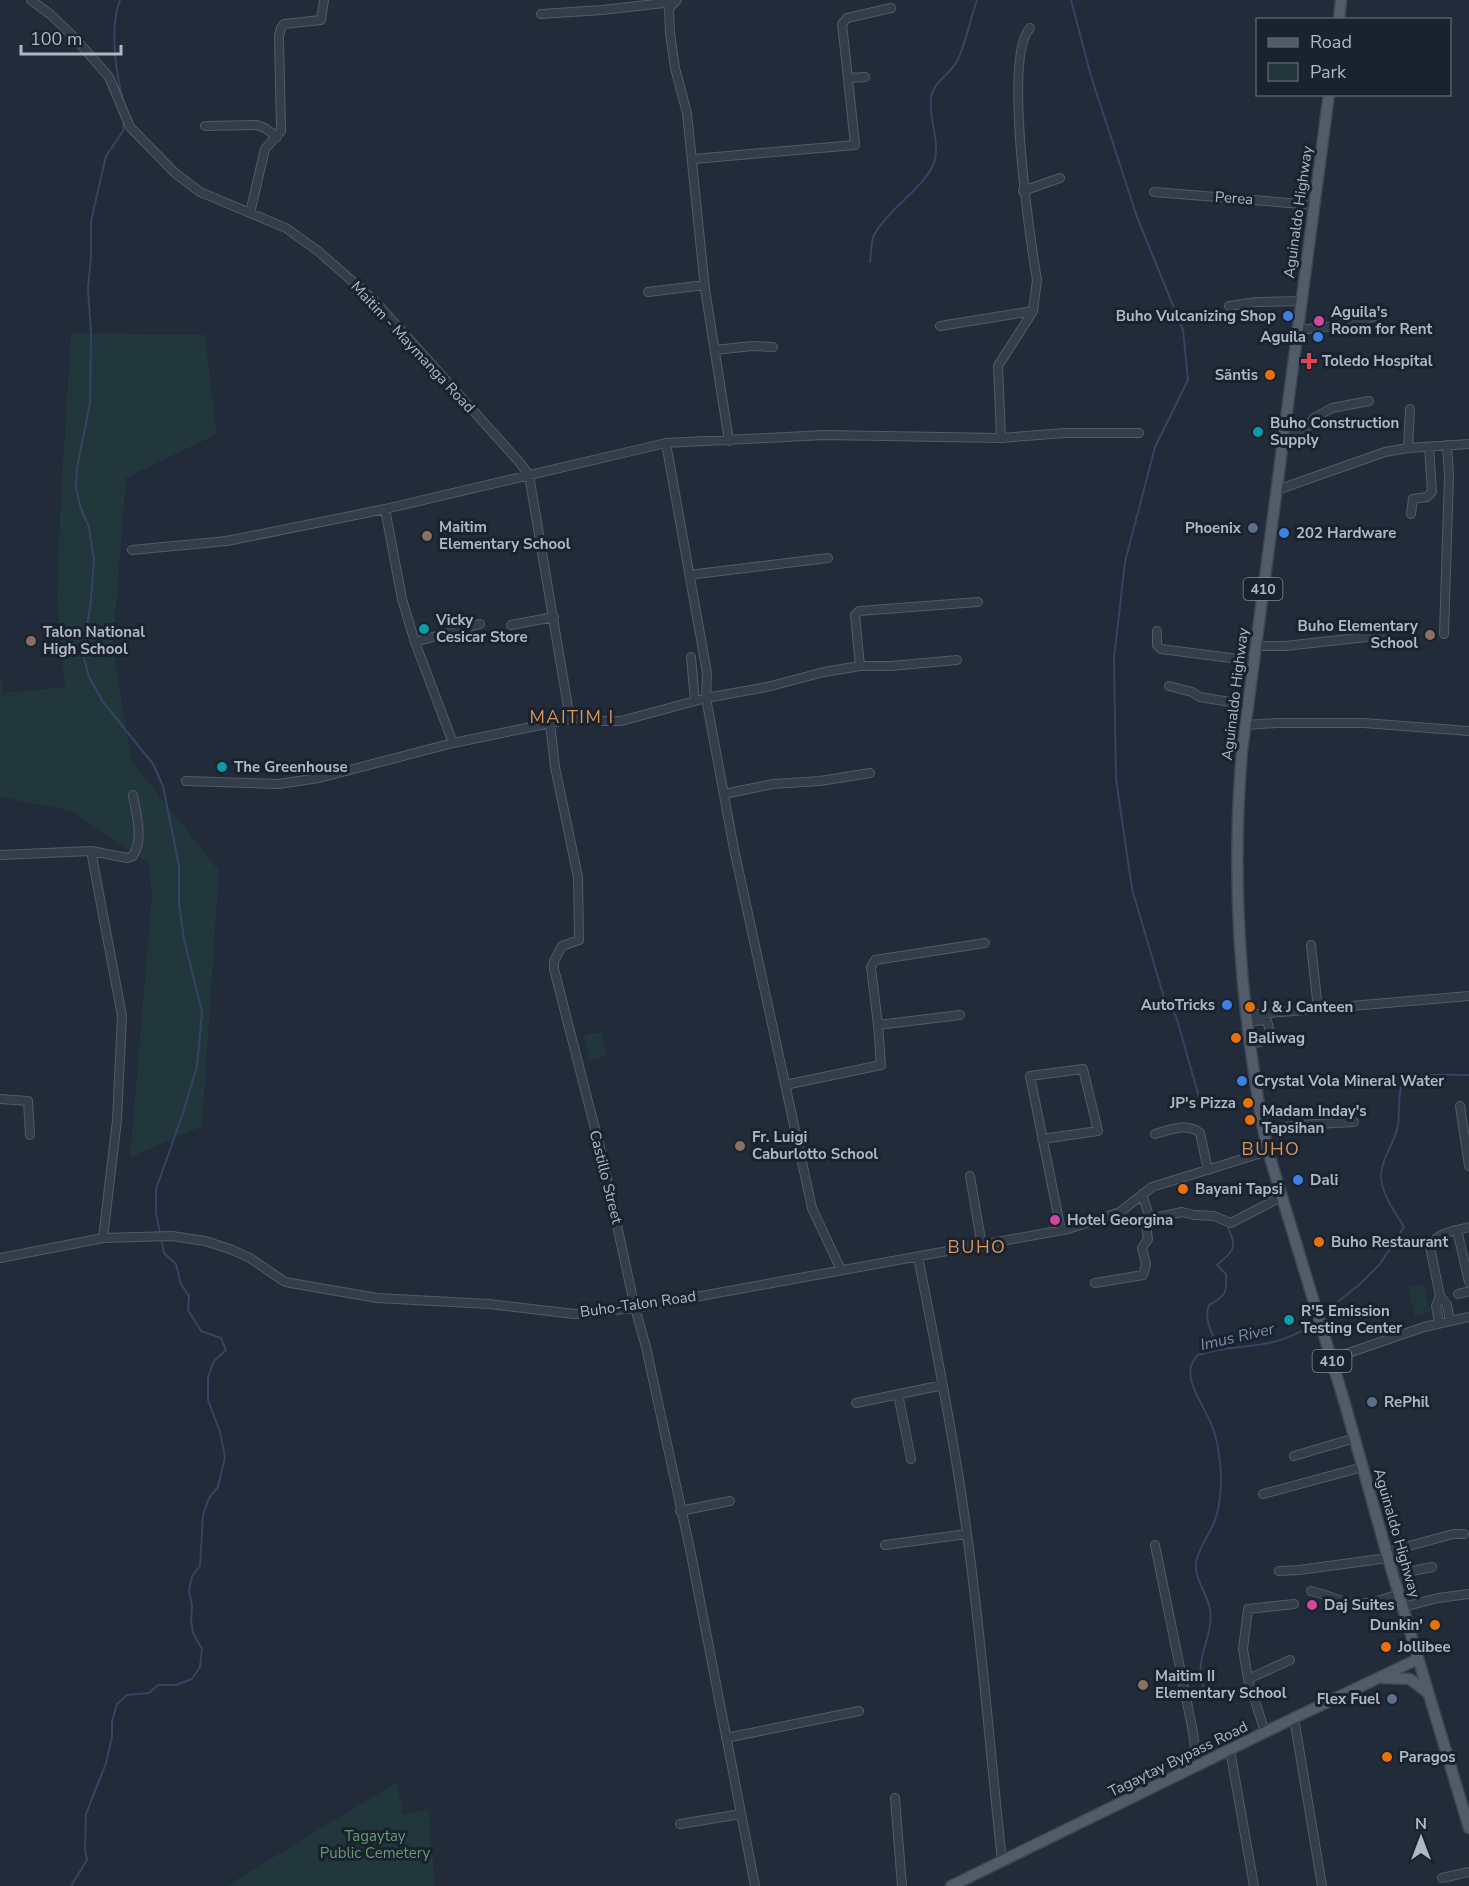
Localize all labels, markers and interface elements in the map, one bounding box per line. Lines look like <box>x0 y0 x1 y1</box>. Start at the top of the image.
scale bar <box>21 18 122 56</box>
legend <box>1256 18 1451 96</box>
text: 100 m <box>30 27 82 51</box>
text: Road <box>1310 30 1352 54</box>
text: Park <box>1310 60 1347 84</box>
street label: Aguinaldo Highway <box>1279 144 1317 279</box>
street label: Perea <box>1214 187 1254 209</box>
street label: Maitim - Maymanga Road <box>347 277 479 417</box>
place label: Aguila's Room for Rent <box>1331 302 1432 339</box>
place label: Buho Vulcanizing Shop <box>1116 306 1276 326</box>
marker: Buho Vulcanizing Shop <box>1281 309 1295 323</box>
marker: Aguila's Room for Rent <box>1312 314 1326 328</box>
place label: Aguila <box>1260 327 1306 347</box>
marker: Aguila <box>1311 330 1325 344</box>
place label: Toledo Hospital <box>1322 351 1433 371</box>
marker: Toledo Hospital <box>1300 352 1318 370</box>
place label: Säntis <box>1215 365 1258 385</box>
marker: Säntis <box>1263 368 1277 382</box>
place label: Buho Construction Supply <box>1270 413 1399 450</box>
marker: Buho Construction Supply <box>1251 425 1265 439</box>
place label: Maitim Elementary School <box>439 517 571 554</box>
place label: Phoenix <box>1185 518 1242 538</box>
marker: Phoenix <box>1246 521 1260 535</box>
place label: 202 Hardware <box>1296 523 1396 543</box>
marker: 202 Hardware <box>1277 526 1291 540</box>
marker: Maitim Elementary School <box>420 529 434 543</box>
road number: 410 <box>1244 578 1282 600</box>
place label: Vicky Cesicar Store <box>435 610 528 647</box>
place label: Buho Elementary School <box>1297 616 1418 653</box>
place label: Talon National High School <box>43 622 145 659</box>
marker: Vicky Cesicar Store <box>417 622 431 636</box>
street label: Aguinaldo Highway <box>1217 626 1253 761</box>
marker: Buho Elementary School <box>1423 628 1437 642</box>
marker: Talon National High School <box>24 634 38 648</box>
district label: MAITIM I <box>529 705 615 729</box>
place label: The Greenhouse <box>234 757 348 777</box>
marker: The Greenhouse <box>215 760 229 774</box>
place label: AutoTricks <box>1141 995 1215 1015</box>
place label: J & J Canteen <box>1261 997 1353 1017</box>
marker: AutoTricks <box>1220 998 1234 1012</box>
marker: J & J Canteen <box>1243 1000 1257 1014</box>
place label: Baliwag <box>1248 1028 1305 1048</box>
marker: Baliwag <box>1229 1031 1243 1045</box>
place label: Crystal Vola Mineral Water <box>1254 1071 1444 1091</box>
marker: Crystal Vola Mineral Water <box>1235 1074 1249 1088</box>
place label: JP's Pizza <box>1169 1093 1236 1113</box>
marker: JP's Pizza <box>1241 1096 1255 1110</box>
place label: Madam Inday's Tapsihan <box>1262 1101 1367 1138</box>
marker: Madam Inday's Tapsihan <box>1243 1113 1257 1127</box>
place label: Fr. Luigi Caburlotto School <box>752 1127 878 1164</box>
street label: Castillo Street <box>585 1128 627 1227</box>
district label: BUHO <box>1242 1137 1300 1161</box>
marker: Fr. Luigi Caburlotto School <box>733 1139 747 1153</box>
place label: Dali <box>1310 1170 1338 1190</box>
marker: Dali <box>1291 1173 1305 1187</box>
place label: Bayani Tapsi <box>1195 1179 1283 1199</box>
marker: Bayani Tapsi <box>1176 1182 1190 1196</box>
place label: Hotel Georgina <box>1067 1210 1173 1230</box>
marker: Hotel Georgina <box>1048 1213 1062 1227</box>
place label: Buho Restaurant <box>1331 1232 1448 1252</box>
district label: BUHO <box>948 1235 1006 1259</box>
marker: Buho Restaurant <box>1312 1235 1326 1249</box>
street label: Buho-Talon Road <box>579 1286 697 1322</box>
place label: R'5 Emission Testing Center <box>1301 1301 1402 1338</box>
marker: R'5 Emission Testing Center <box>1282 1313 1296 1327</box>
water label: Imus River <box>1198 1317 1278 1356</box>
road number: 410 <box>1312 1350 1352 1372</box>
place label: RePhil <box>1384 1392 1430 1412</box>
marker: RePhil <box>1365 1395 1379 1409</box>
street label: Aguinaldo Highway <box>1369 1466 1425 1600</box>
place label: Daj Suites <box>1324 1595 1395 1615</box>
marker: Daj Suites <box>1305 1598 1319 1612</box>
place label: Dunkin' <box>1370 1615 1423 1635</box>
marker: Dunkin' <box>1428 1618 1442 1632</box>
place label: Jollibee <box>1397 1637 1451 1657</box>
marker: Jollibee <box>1379 1640 1393 1654</box>
place label: Maitim II Elementary School <box>1155 1666 1287 1703</box>
marker: Maitim II Elementary School <box>1136 1678 1150 1692</box>
place label: Flex Fuel <box>1317 1689 1380 1709</box>
marker: Flex Fuel <box>1385 1692 1399 1706</box>
street label: Tagaytay Bypass Road <box>1105 1717 1251 1801</box>
place label: Paragos <box>1399 1747 1456 1767</box>
marker: Paragos <box>1380 1750 1394 1764</box>
north arrow <box>1391 1808 1451 1868</box>
text: N <box>1415 1813 1427 1835</box>
park label: Tagaytay Public Cemetery <box>320 1826 430 1863</box>

